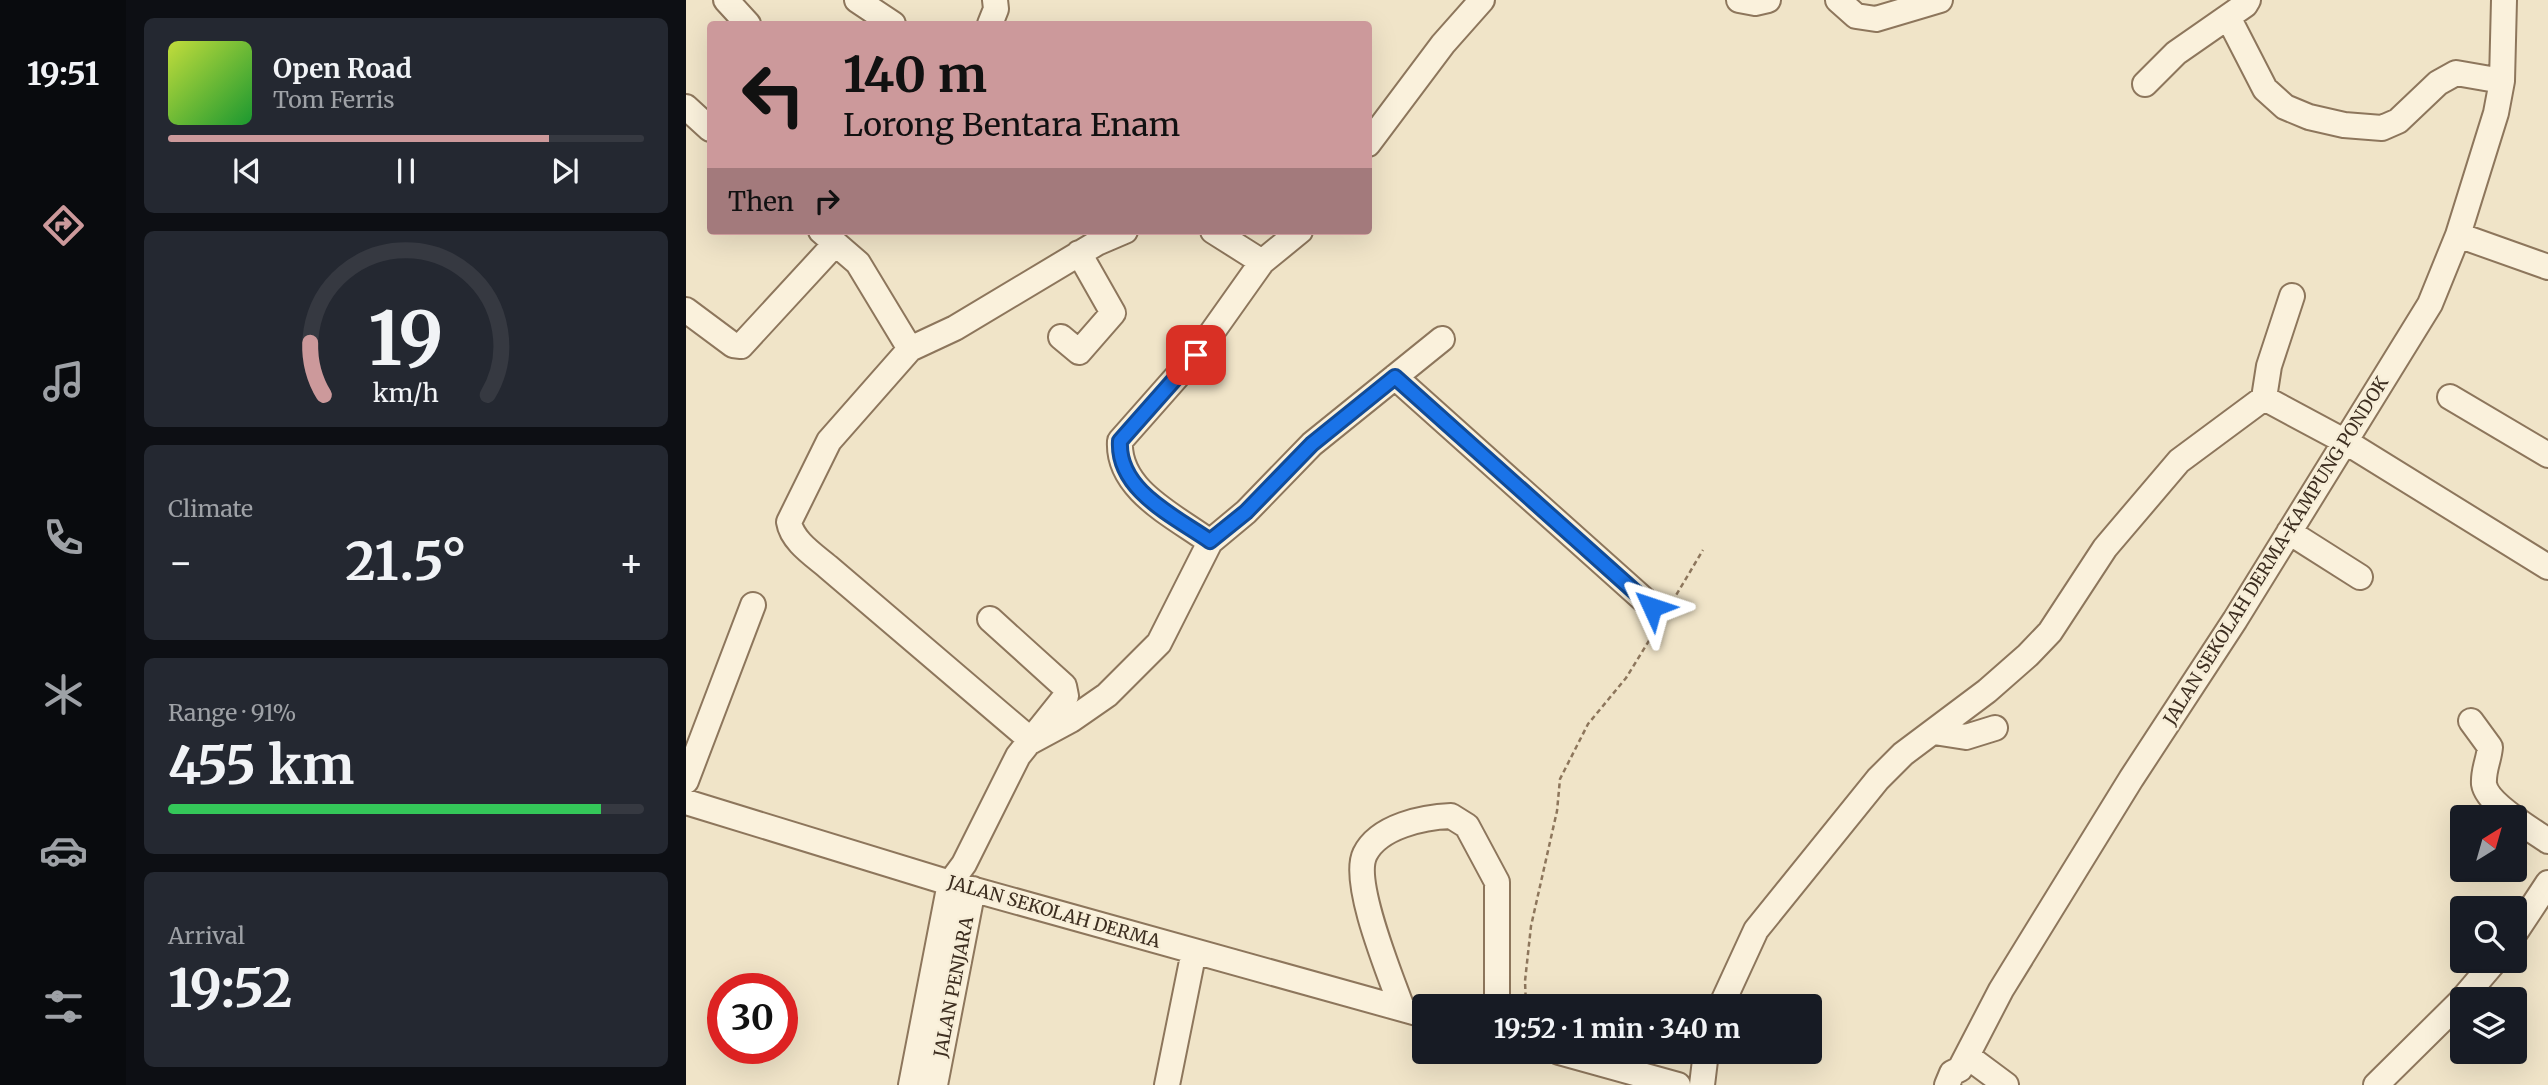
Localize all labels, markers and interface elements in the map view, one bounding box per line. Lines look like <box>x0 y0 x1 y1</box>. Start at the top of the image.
text: 140 m <box>843 44 987 105</box>
icon: left <box>728 49 819 140</box>
text: Open Road <box>273 52 412 85</box>
text: 19:51 <box>27 54 99 94</box>
text: Tom Ferris <box>273 85 395 114</box>
text: Lorong Bentara Enam <box>843 105 1180 145</box>
icon: previous <box>228 152 266 190</box>
icon: pause <box>387 152 425 190</box>
icon: next <box>546 152 584 190</box>
icon: right <box>808 182 846 220</box>
text: Then <box>728 185 794 218</box>
icon: directions <box>39 201 88 250</box>
text: 19 <box>368 294 444 386</box>
pin <box>1166 325 1226 385</box>
icon: arrive <box>1177 336 1215 374</box>
icon: music <box>39 357 88 406</box>
street label: JALAN SEKOLAH DERMA-KAMPUNG PONDOK <box>2158 372 2393 730</box>
text: km/h <box>373 377 439 409</box>
text: Climate <box>168 494 253 523</box>
icon: phone <box>39 513 88 562</box>
text: 21.5° <box>345 529 467 594</box>
text: − <box>168 539 193 586</box>
text: + <box>619 539 644 586</box>
position arrow <box>1615 570 1689 644</box>
icon: climate <box>39 670 88 719</box>
text: Range · 91% <box>168 698 296 727</box>
text: 455 km <box>168 733 354 798</box>
north arrow <box>2450 805 2527 882</box>
map controls <box>2450 805 2527 1064</box>
icon: car <box>39 826 88 875</box>
street label: JALAN SEKOLAH DERMA <box>944 870 1163 953</box>
button: search <box>2450 896 2527 973</box>
street label: JALAN PENJARA <box>928 914 978 1060</box>
text: Arrival <box>168 921 245 950</box>
text: 19:52 <box>168 956 293 1021</box>
speed limit sign: 30 <box>707 973 798 1064</box>
icon: filters <box>39 982 88 1031</box>
button: layers <box>2450 987 2527 1064</box>
text: 19:52 · 1 min · 340 m <box>1494 1012 1740 1045</box>

